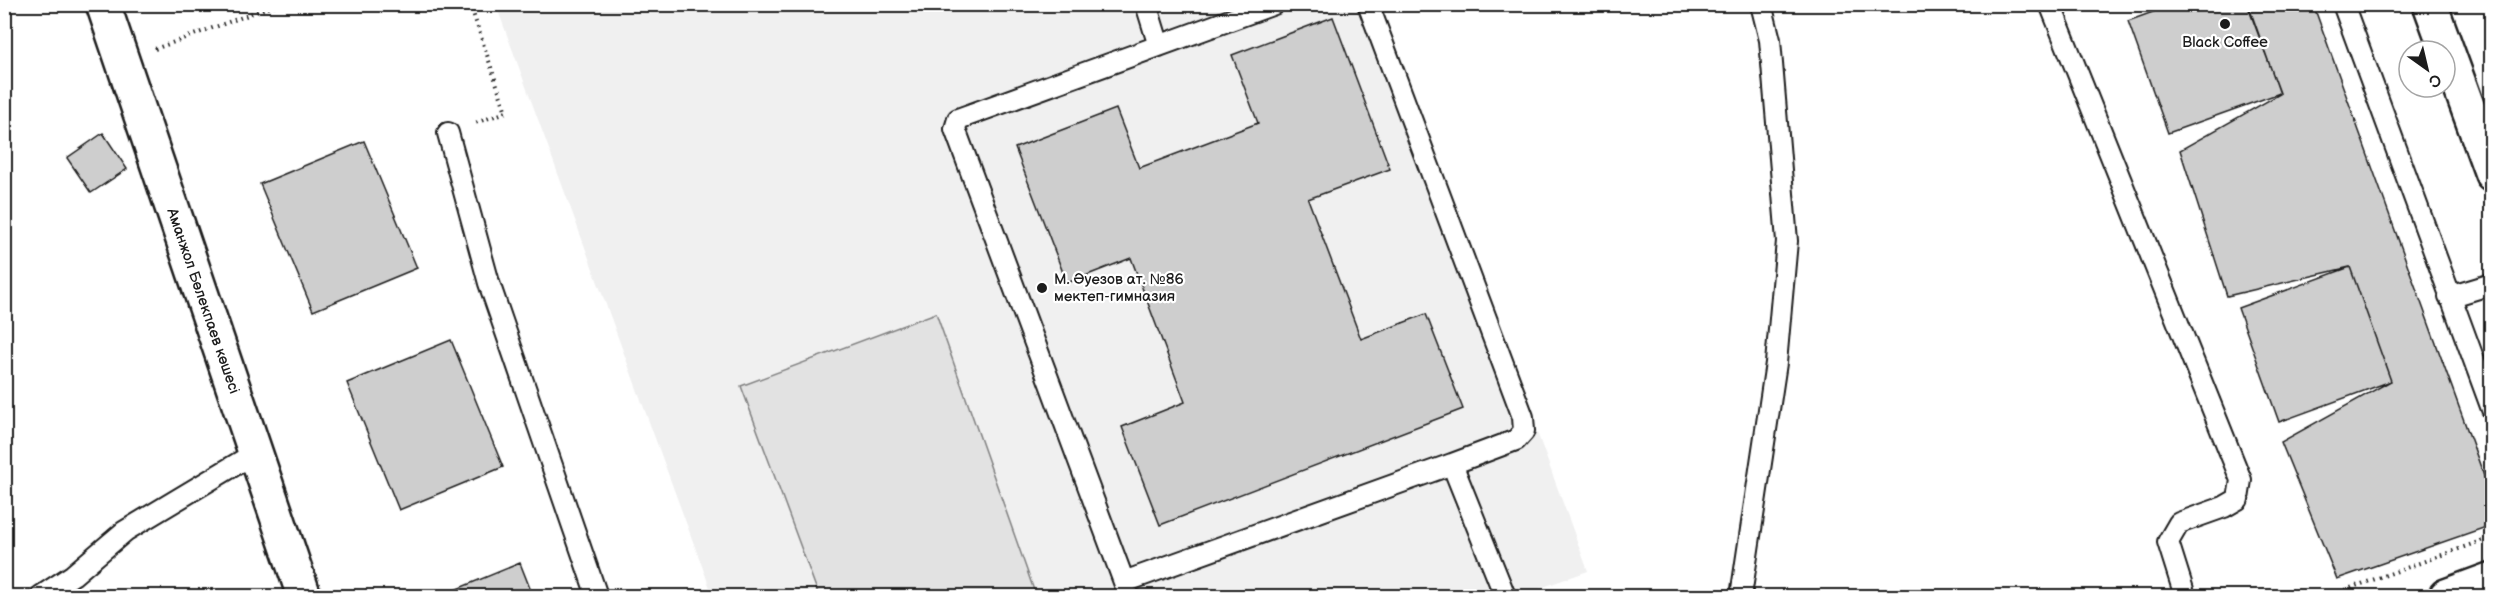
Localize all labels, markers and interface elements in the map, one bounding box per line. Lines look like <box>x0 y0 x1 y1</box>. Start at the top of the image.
marker: Black Coffee <box>2218 17 2232 31</box>
place label: Black Coffee <box>2182 33 2268 52</box>
north arrow <box>2397 39 2457 99</box>
text: С <box>2425 69 2444 91</box>
street label: Аманжол Бөлекпаев көшесі <box>162 205 244 396</box>
place label: М. Әуезов ат. №86 мектеп-гимназия <box>1054 270 1184 306</box>
marker: М. Әуезов ат. №86 мектеп-гимназия <box>1035 281 1049 295</box>

